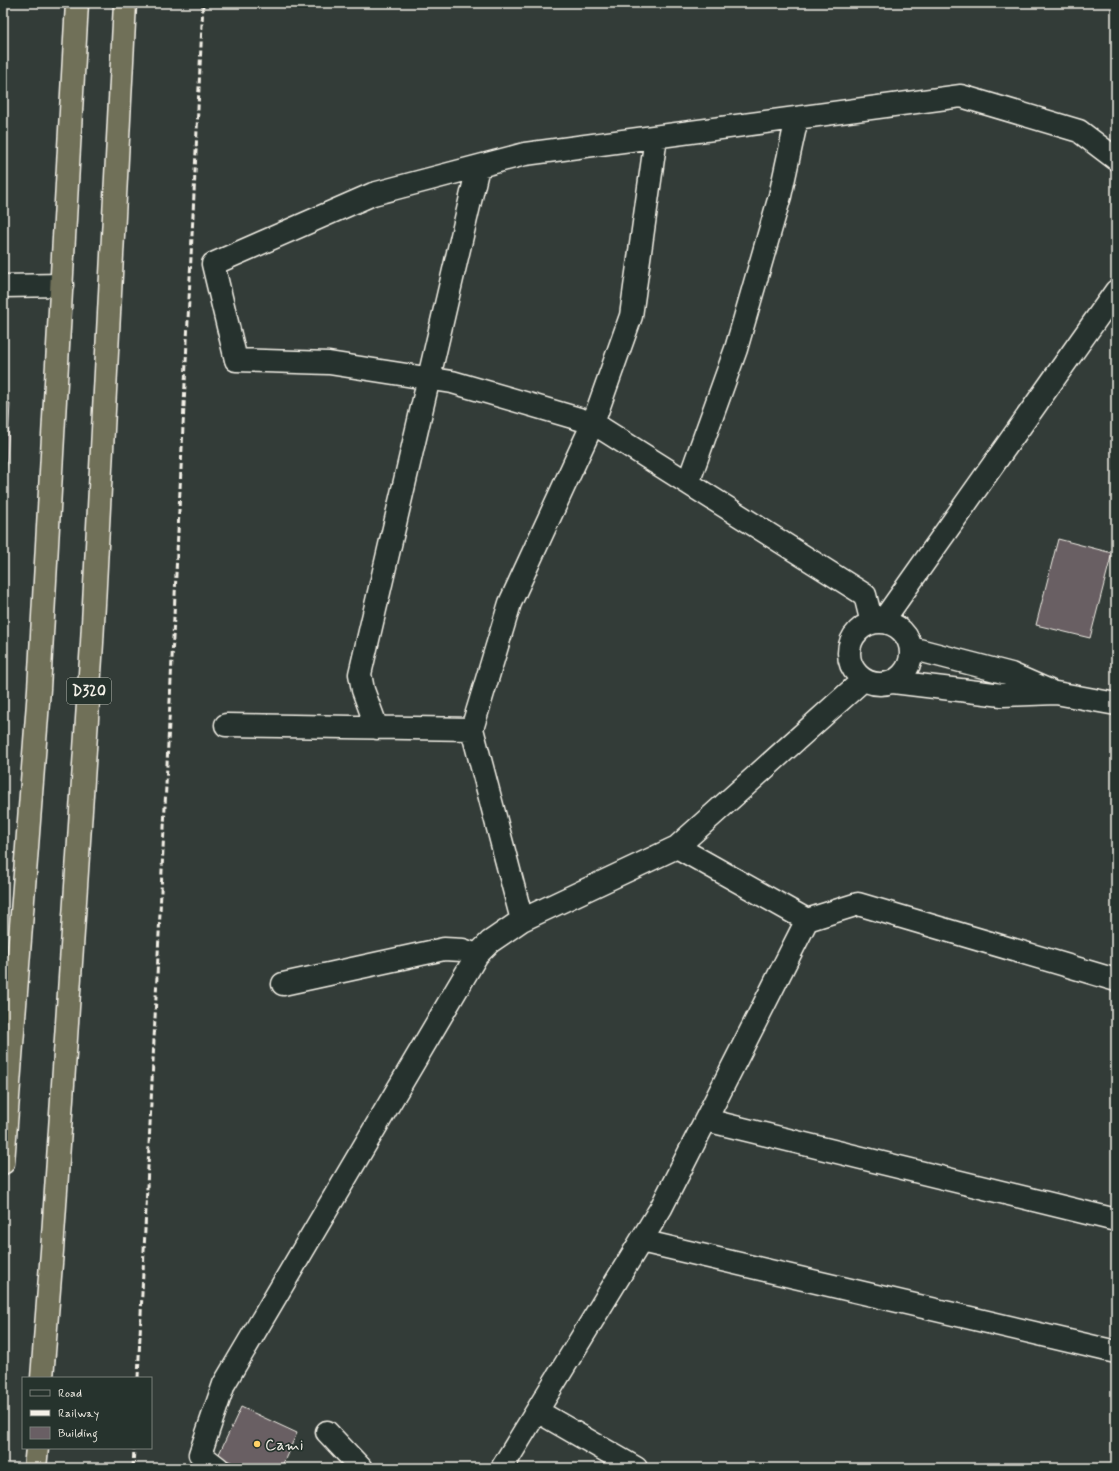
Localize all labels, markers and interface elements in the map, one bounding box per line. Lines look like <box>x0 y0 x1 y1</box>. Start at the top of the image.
road number: D320 <box>67 678 111 704</box>
legend <box>22 1377 152 1449</box>
text: Road <box>58 1386 82 1402</box>
text: Railway <box>58 1406 100 1422</box>
text: Building <box>58 1426 98 1443</box>
place label: Cami <box>265 1435 304 1456</box>
marker: Cami <box>252 1439 262 1449</box>

